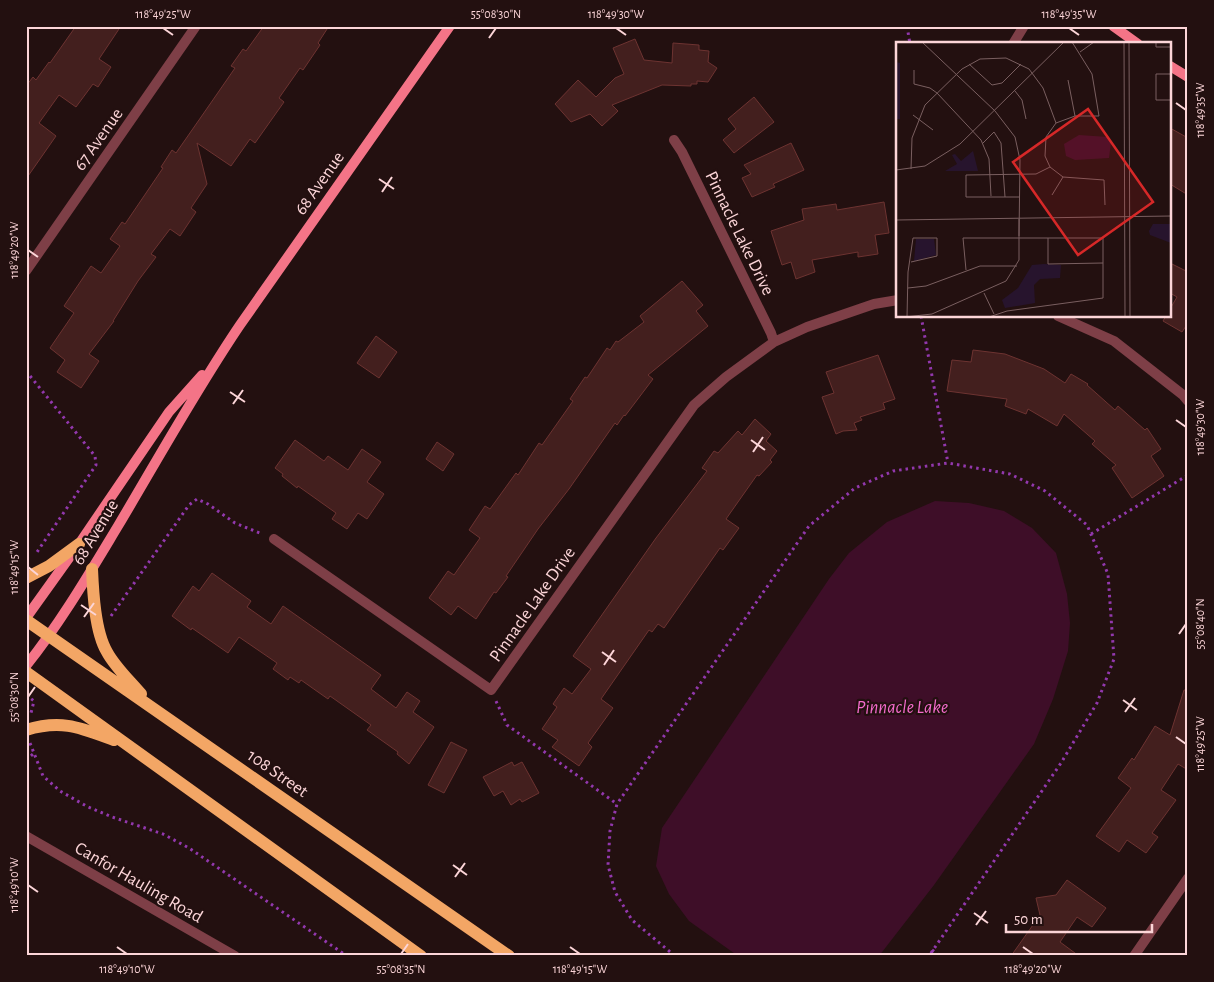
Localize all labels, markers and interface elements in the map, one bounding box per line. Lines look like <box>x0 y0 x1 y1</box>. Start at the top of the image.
text: 118°49'25"W <box>135 8 191 20</box>
text: 55°08'30"N <box>471 8 521 20</box>
text: 118°49'30"W <box>588 8 644 20</box>
text: 118°49'35"W <box>1041 8 1097 20</box>
inset map <box>896 42 1172 318</box>
text: 118°49'35"W <box>1194 82 1206 138</box>
street label: 67 Avenue <box>71 105 127 174</box>
street label: 68 Avenue <box>292 149 348 218</box>
street label: Pinnacle Lake Drive <box>701 169 777 298</box>
text: 118°49'20"W <box>8 221 20 278</box>
text: 118°49'30"W <box>1194 399 1206 455</box>
street label: 68 Avenue <box>69 497 122 568</box>
text: 118°49'15"W <box>8 540 20 594</box>
street label: Pinnacle Lake Drive <box>487 544 579 665</box>
text: 55°08'40"N <box>1194 598 1206 650</box>
text: 55°08'30"N <box>8 672 20 722</box>
water label: Pinnacle Lake <box>856 698 948 717</box>
text: 118°49'25"W <box>1194 716 1206 772</box>
street label: 108 Street <box>244 746 311 801</box>
street label: Canfor Hauling Road <box>72 839 205 927</box>
text: 118°49'10"W <box>8 857 20 913</box>
scale bar <box>1006 902 1153 934</box>
text: 50 m <box>1014 912 1043 927</box>
text: 118°49'10"W <box>99 963 155 975</box>
text: 55°08'35"N <box>376 963 426 975</box>
text: 118°49'15"W <box>553 963 607 975</box>
text: 118°49'20"W <box>1005 963 1062 975</box>

